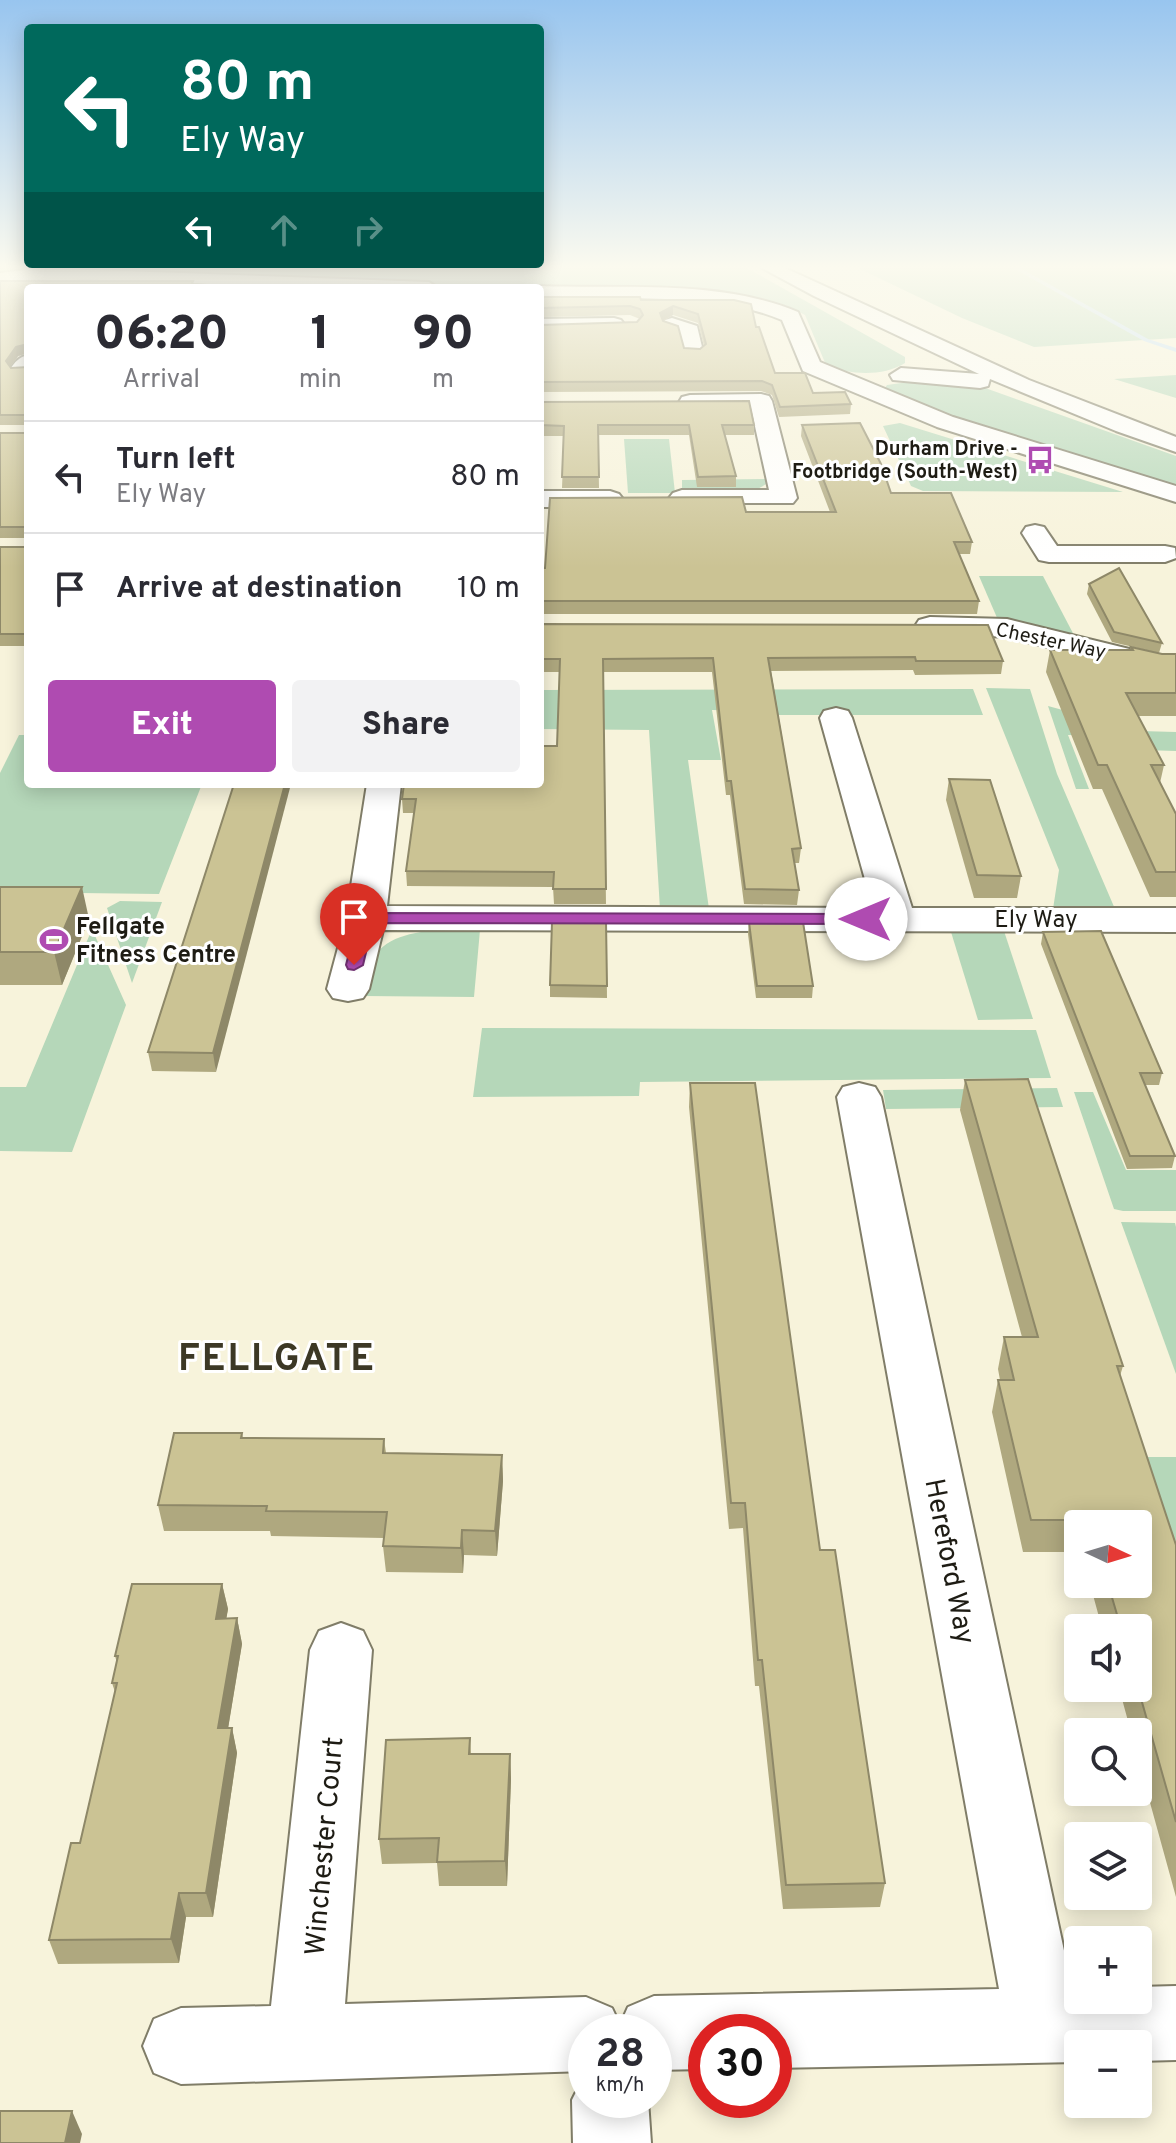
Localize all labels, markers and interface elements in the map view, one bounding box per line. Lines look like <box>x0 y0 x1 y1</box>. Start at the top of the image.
text: 80 m <box>180 50 314 120</box>
icon: left <box>48 56 152 160</box>
text: Ely Way <box>180 119 305 165</box>
icon: left <box>178 208 222 252</box>
icon: ahead <box>262 208 306 252</box>
icon: right <box>346 208 390 252</box>
text: 06:20 <box>94 306 229 366</box>
text: 1 <box>311 306 330 366</box>
text: 90 <box>412 306 474 366</box>
text: Arrival <box>123 364 200 397</box>
text: min <box>299 364 342 397</box>
text: m <box>432 364 454 397</box>
place label: Durham Drive - Footbridge (South-West) <box>792 437 1018 486</box>
text: Turn left <box>116 442 236 479</box>
bus stop icon: Durham Drive - Footbridge (South-West) <box>1025 445 1055 475</box>
icon: left <box>48 455 92 499</box>
text: 80 m <box>450 459 520 496</box>
text: Ely Way <box>116 479 206 512</box>
icon: arrive <box>48 567 92 611</box>
text: Arrive at destination <box>116 571 402 608</box>
text: 10 m <box>457 571 520 608</box>
street label: Chester Way <box>993 618 1108 666</box>
button: Exit <box>48 680 276 772</box>
button: Share <box>292 680 520 772</box>
position arrow <box>824 877 908 961</box>
pin <box>320 883 388 965</box>
icon: arrive <box>332 895 376 939</box>
street label: Ely Way <box>994 906 1078 936</box>
place label: Fellgate Fitness Centre <box>76 913 236 971</box>
sports icon: Fellgate Fitness Centre <box>39 925 69 955</box>
district label: FELLGATE <box>178 1336 376 1385</box>
street label: Hereford Way <box>914 1476 982 1647</box>
north arrow <box>1064 1510 1152 1598</box>
map controls <box>1064 1510 1152 2118</box>
button: sound <box>1064 1614 1152 1702</box>
button: search <box>1064 1718 1152 1806</box>
street label: Winchester Court <box>298 1735 353 1957</box>
button: layers <box>1064 1822 1152 1910</box>
button: + <box>1064 1926 1152 2014</box>
speed limit sign: 30 <box>688 2014 792 2118</box>
button: − <box>1064 2030 1152 2118</box>
text: 28 <box>595 2031 645 2081</box>
text: km/h <box>596 2073 644 2099</box>

